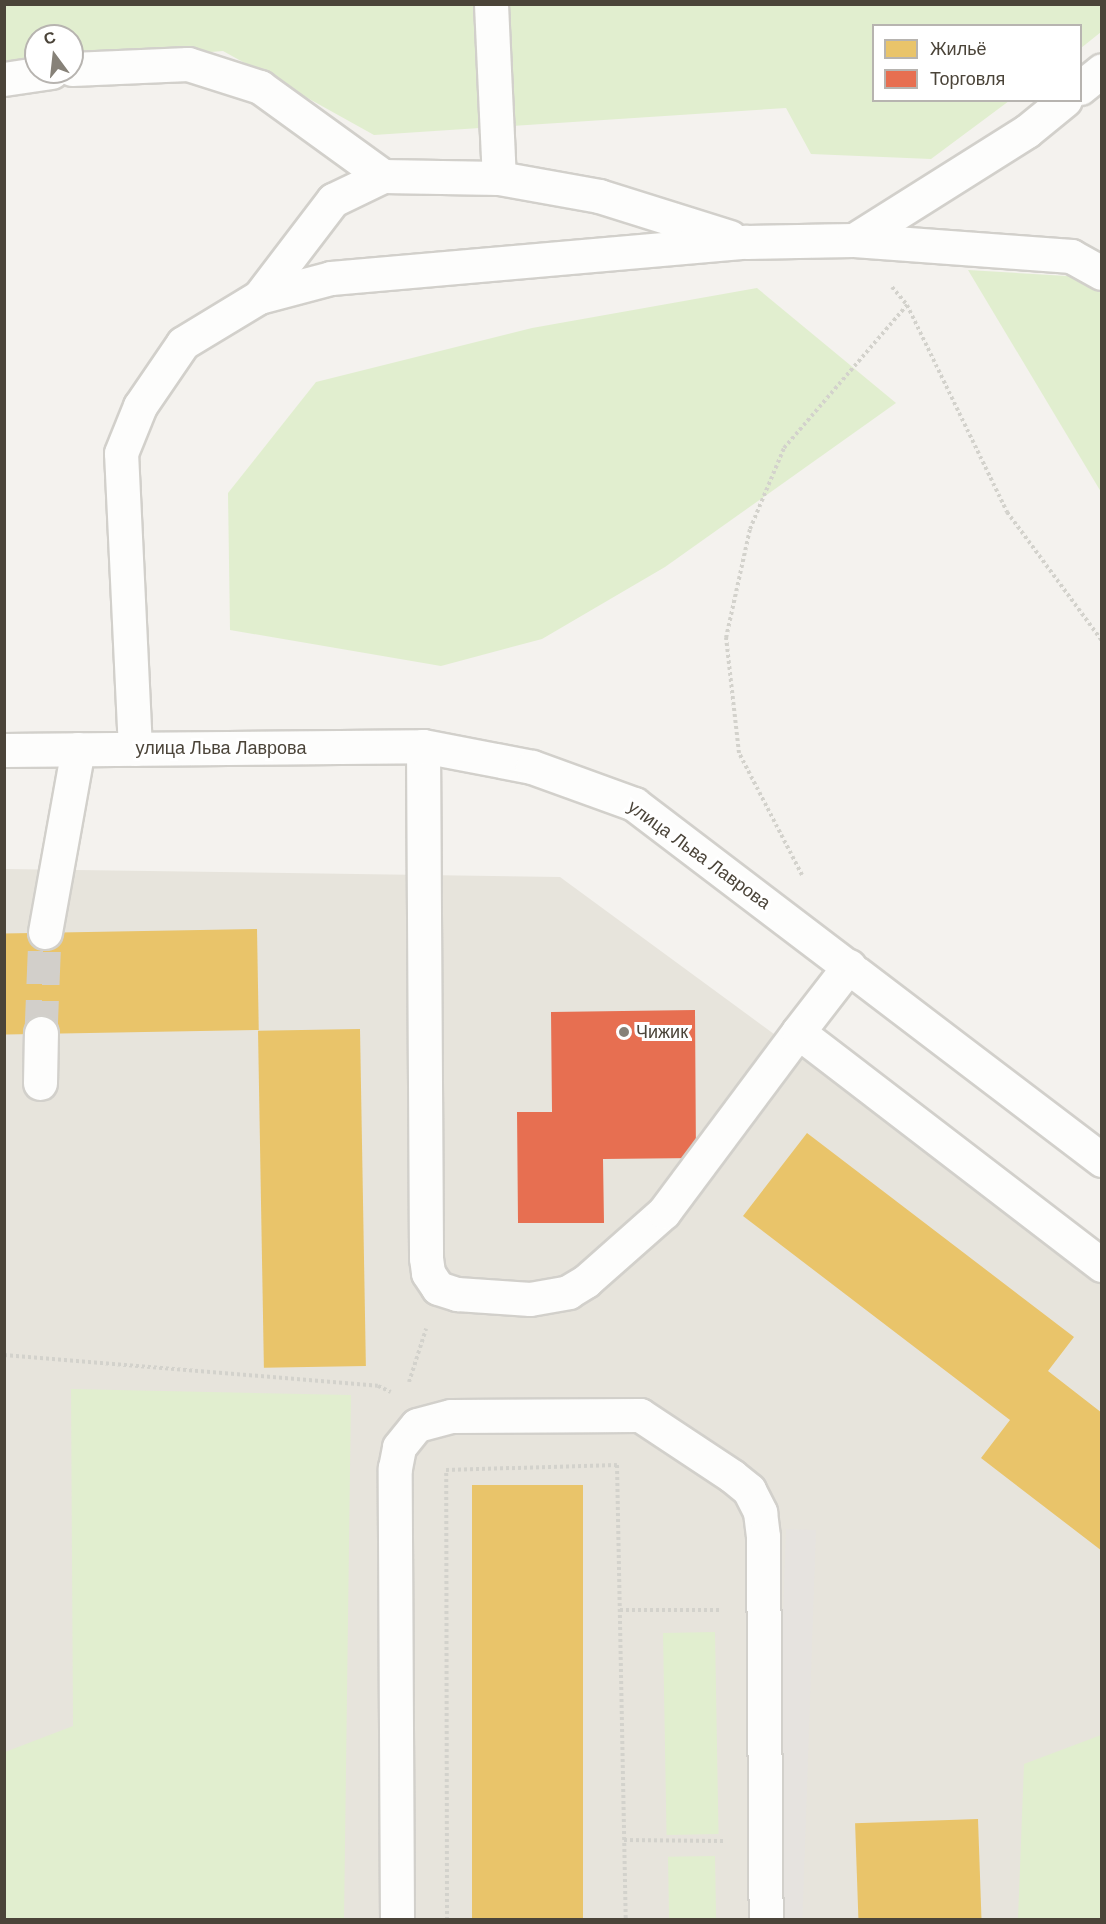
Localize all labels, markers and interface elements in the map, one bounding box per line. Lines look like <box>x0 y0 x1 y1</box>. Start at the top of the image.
north arrow <box>24 24 84 84</box>
legend <box>872 24 1082 102</box>
text: С <box>42 28 58 48</box>
text: Жильё <box>930 39 987 59</box>
text: Торговля <box>930 69 1005 89</box>
street label: улица Льва Лаврова <box>136 737 306 759</box>
street label: улица Льва Лаврова <box>624 796 774 914</box>
place label: Чижик <box>636 1021 688 1043</box>
marker: Чижик <box>617 1025 631 1039</box>

